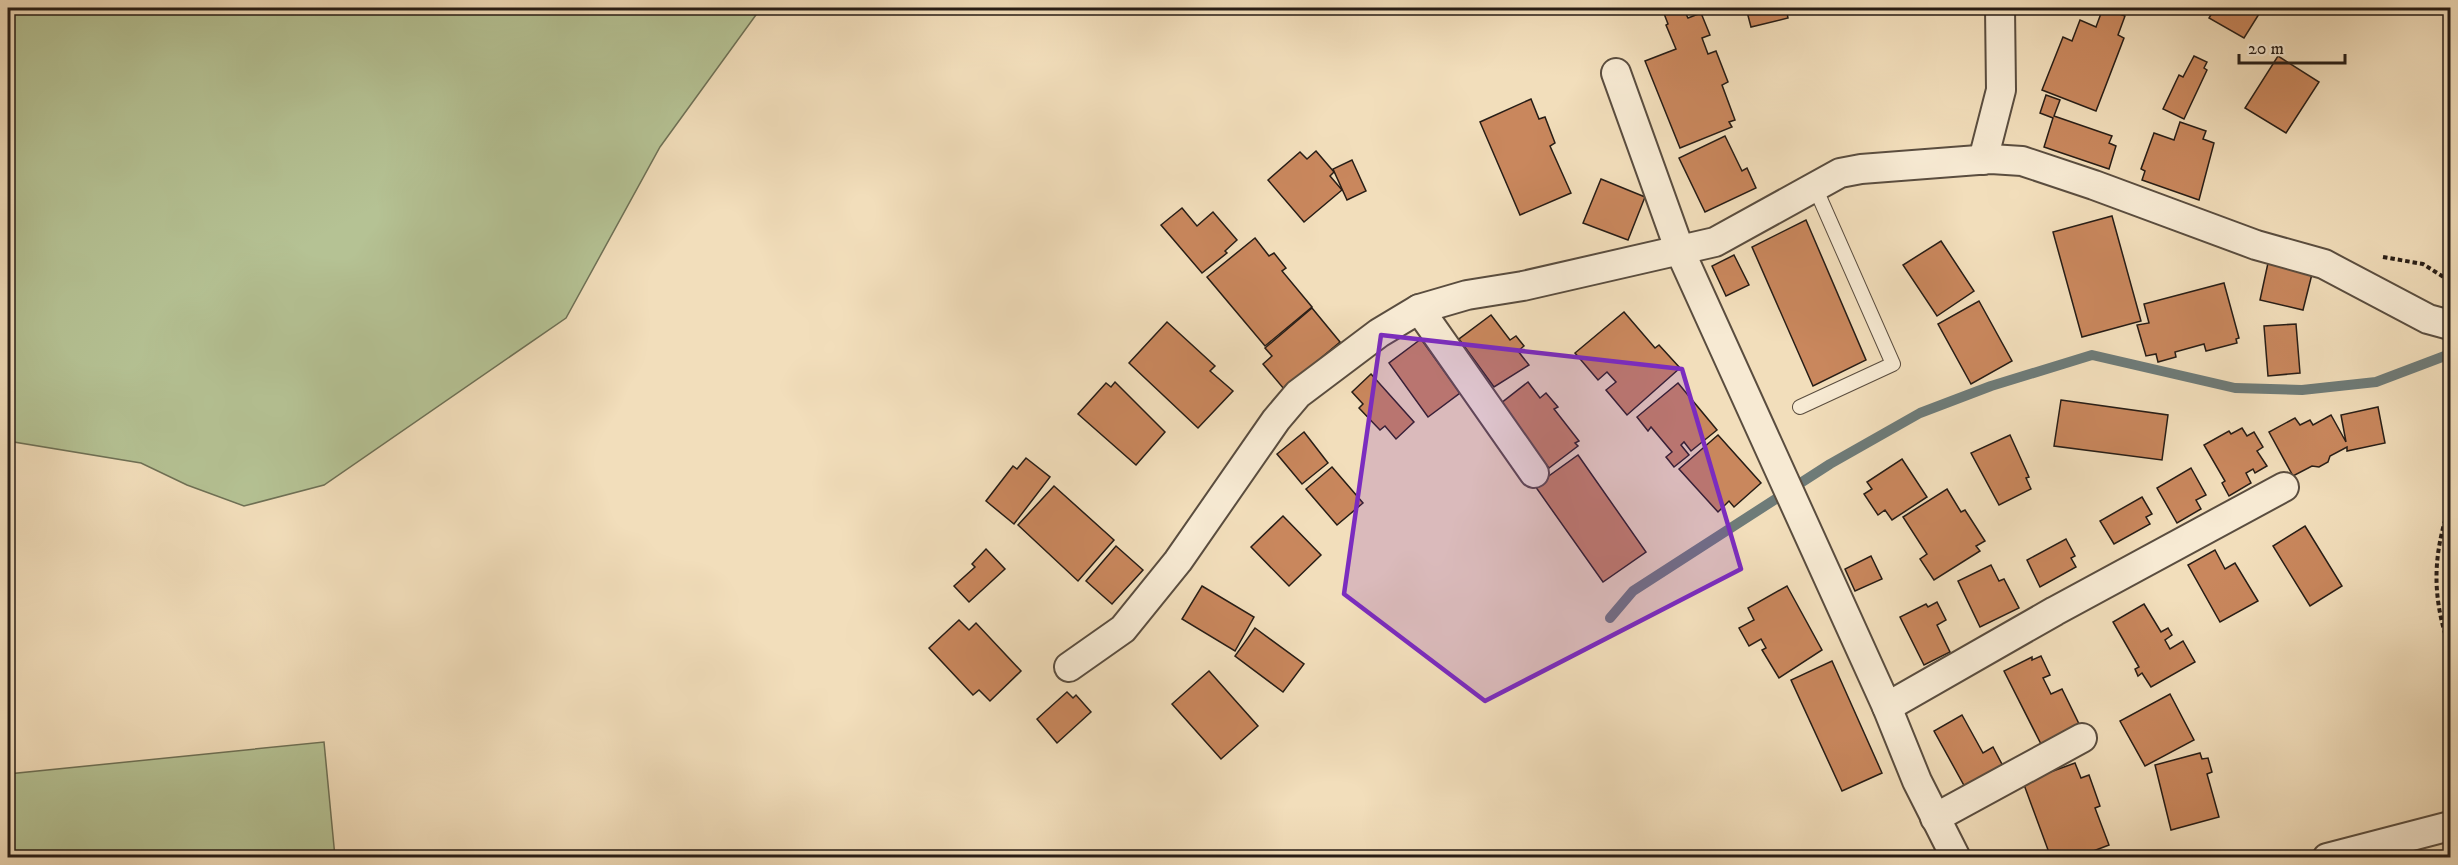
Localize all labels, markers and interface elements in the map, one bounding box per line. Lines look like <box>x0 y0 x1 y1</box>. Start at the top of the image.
scale bar <box>2239 27 2346 65</box>
text: 20 m <box>2248 38 2284 60</box>

